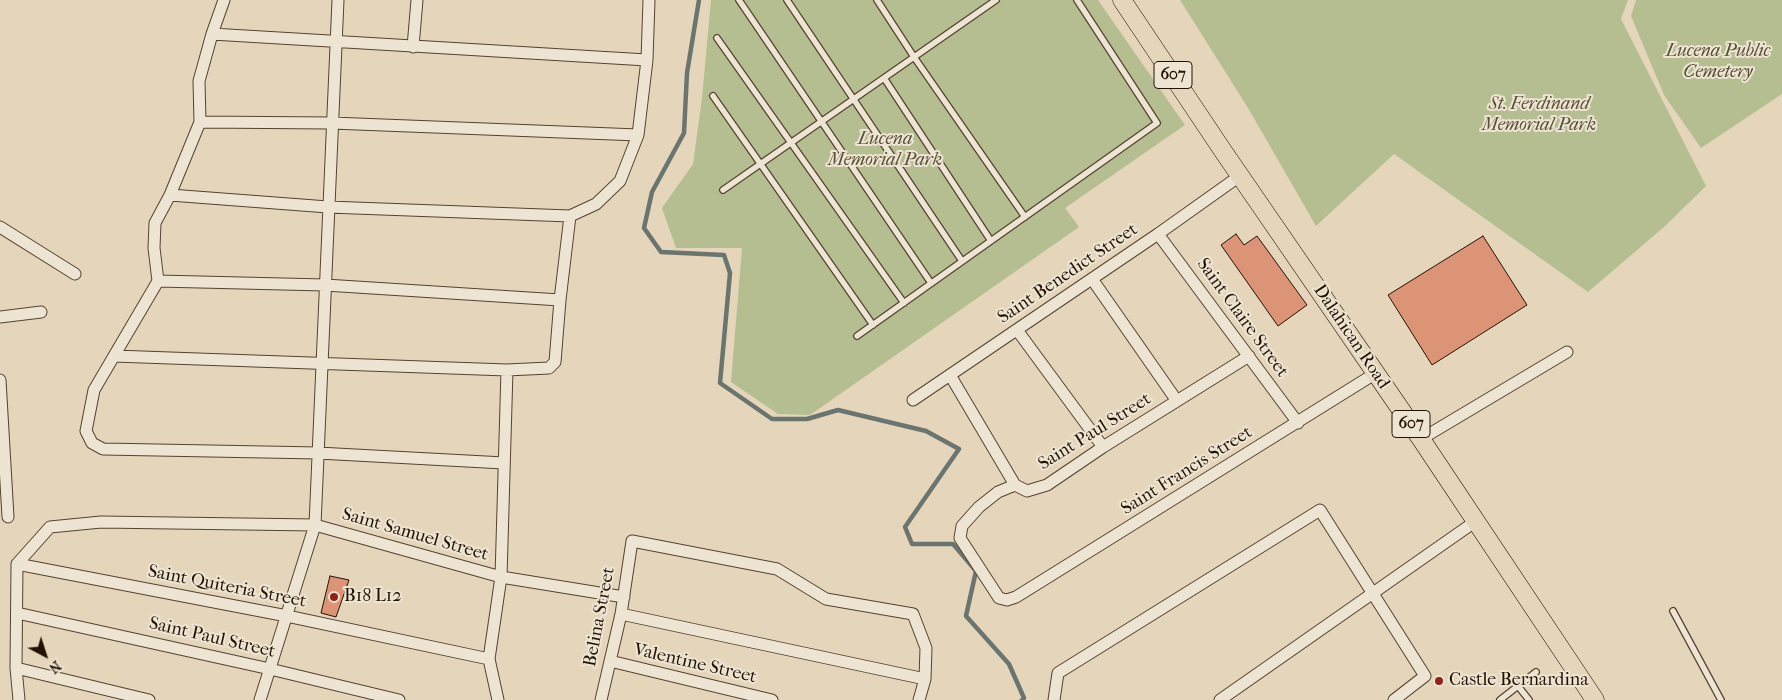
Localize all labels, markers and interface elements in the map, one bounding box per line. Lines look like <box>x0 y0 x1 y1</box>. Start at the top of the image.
park label: Lucena Public Cemetery <box>1666 41 1770 84</box>
road number: 607 <box>1154 62 1192 88</box>
park label: St. Ferdinand Memorial Park <box>1482 94 1596 136</box>
park label: Lucena Memorial Park <box>828 129 942 172</box>
street label: Saint Benedict Street <box>994 219 1142 329</box>
street label: Saint Claire Street <box>1192 254 1292 382</box>
street label: Dalahican Road <box>1308 281 1394 393</box>
street label: Saint Paul Street <box>1035 389 1155 475</box>
road number: 607 <box>1392 410 1430 438</box>
street label: Saint Francis Street <box>1117 422 1257 520</box>
street label: Saint Samuel Street <box>339 504 491 566</box>
street label: Saint Quiteria Street <box>146 561 308 613</box>
street label: Belina Street <box>580 565 620 669</box>
place label: B18 L12 <box>344 586 402 608</box>
marker: B18 L12 <box>328 591 340 603</box>
street label: Saint Paul Street <box>147 613 277 663</box>
north arrow <box>20 630 70 680</box>
street label: Valentine Street <box>632 639 758 689</box>
text: N <box>45 657 64 677</box>
place label: Castle Bernardina <box>1449 670 1588 692</box>
marker: Castle Bernardina <box>1433 675 1445 687</box>

